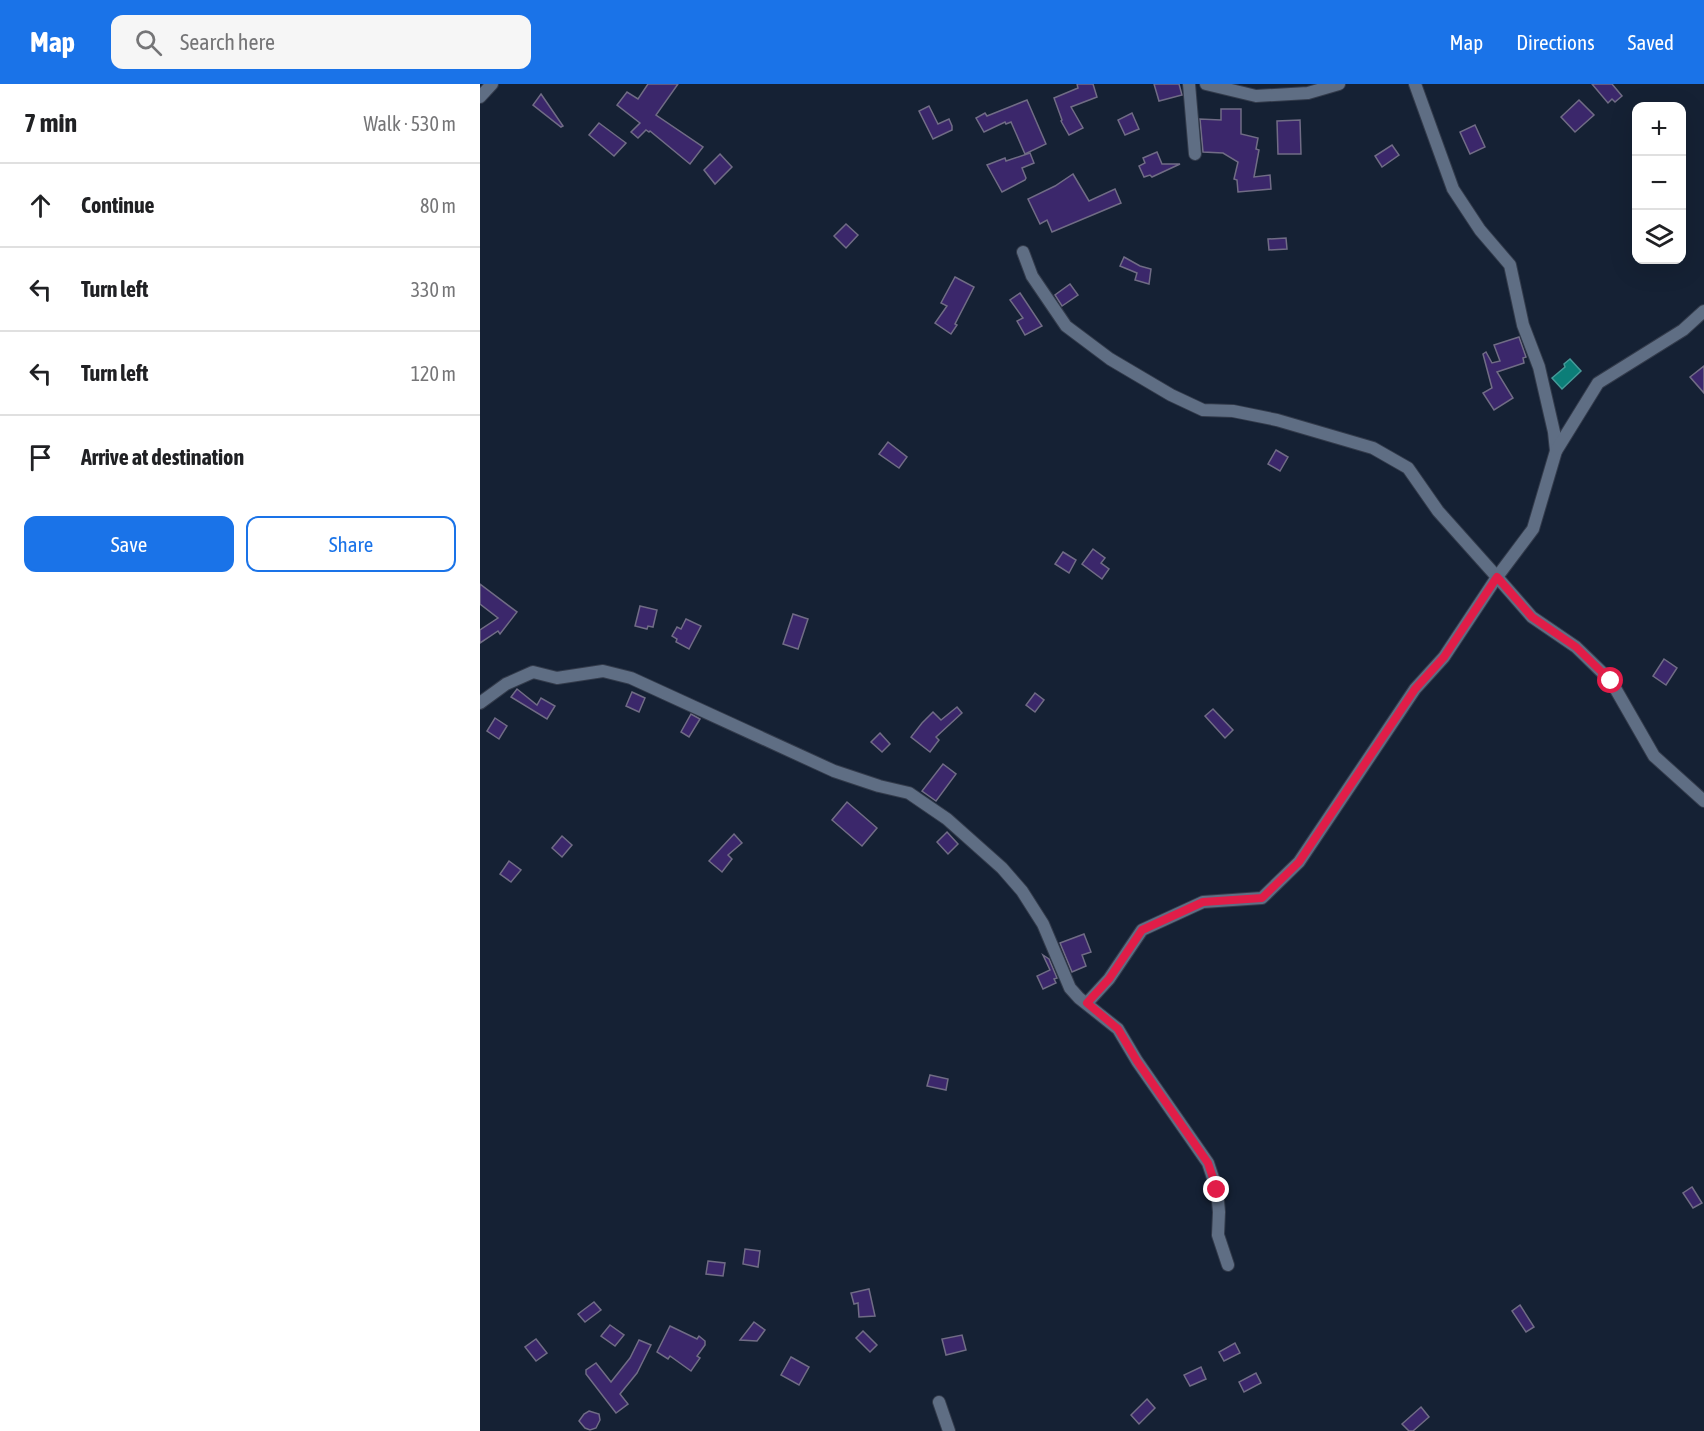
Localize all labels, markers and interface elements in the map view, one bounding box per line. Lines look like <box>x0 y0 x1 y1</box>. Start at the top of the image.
search box <box>111 15 531 69</box>
text: Map <box>30 26 75 58</box>
icon: search <box>132 26 165 59</box>
text: Search here <box>180 29 275 55</box>
text: Map <box>1449 30 1483 54</box>
text: Directions <box>1516 30 1595 54</box>
text: Saved <box>1628 30 1674 54</box>
map controls <box>1632 102 1686 264</box>
button: + <box>1632 102 1686 156</box>
text: 7 min <box>24 108 77 138</box>
text: Walk · 530 m <box>364 112 456 135</box>
button: − <box>1632 156 1686 210</box>
icon: ahead <box>24 189 57 222</box>
text: Continue <box>81 192 155 218</box>
text: 80 m <box>420 194 456 217</box>
button: layers <box>1632 210 1686 264</box>
icon: left <box>24 273 57 306</box>
text: Turn left <box>81 276 148 302</box>
text: 330 m <box>411 278 456 301</box>
icon: left <box>24 357 57 390</box>
text: Turn left <box>81 360 148 386</box>
text: 120 m <box>411 362 456 385</box>
icon: arrive <box>24 441 57 474</box>
text: Arrive at destination <box>81 444 244 470</box>
button: Save <box>24 516 234 572</box>
button: Share <box>246 516 456 572</box>
route start <box>1597 667 1623 693</box>
route end <box>1203 1176 1229 1202</box>

